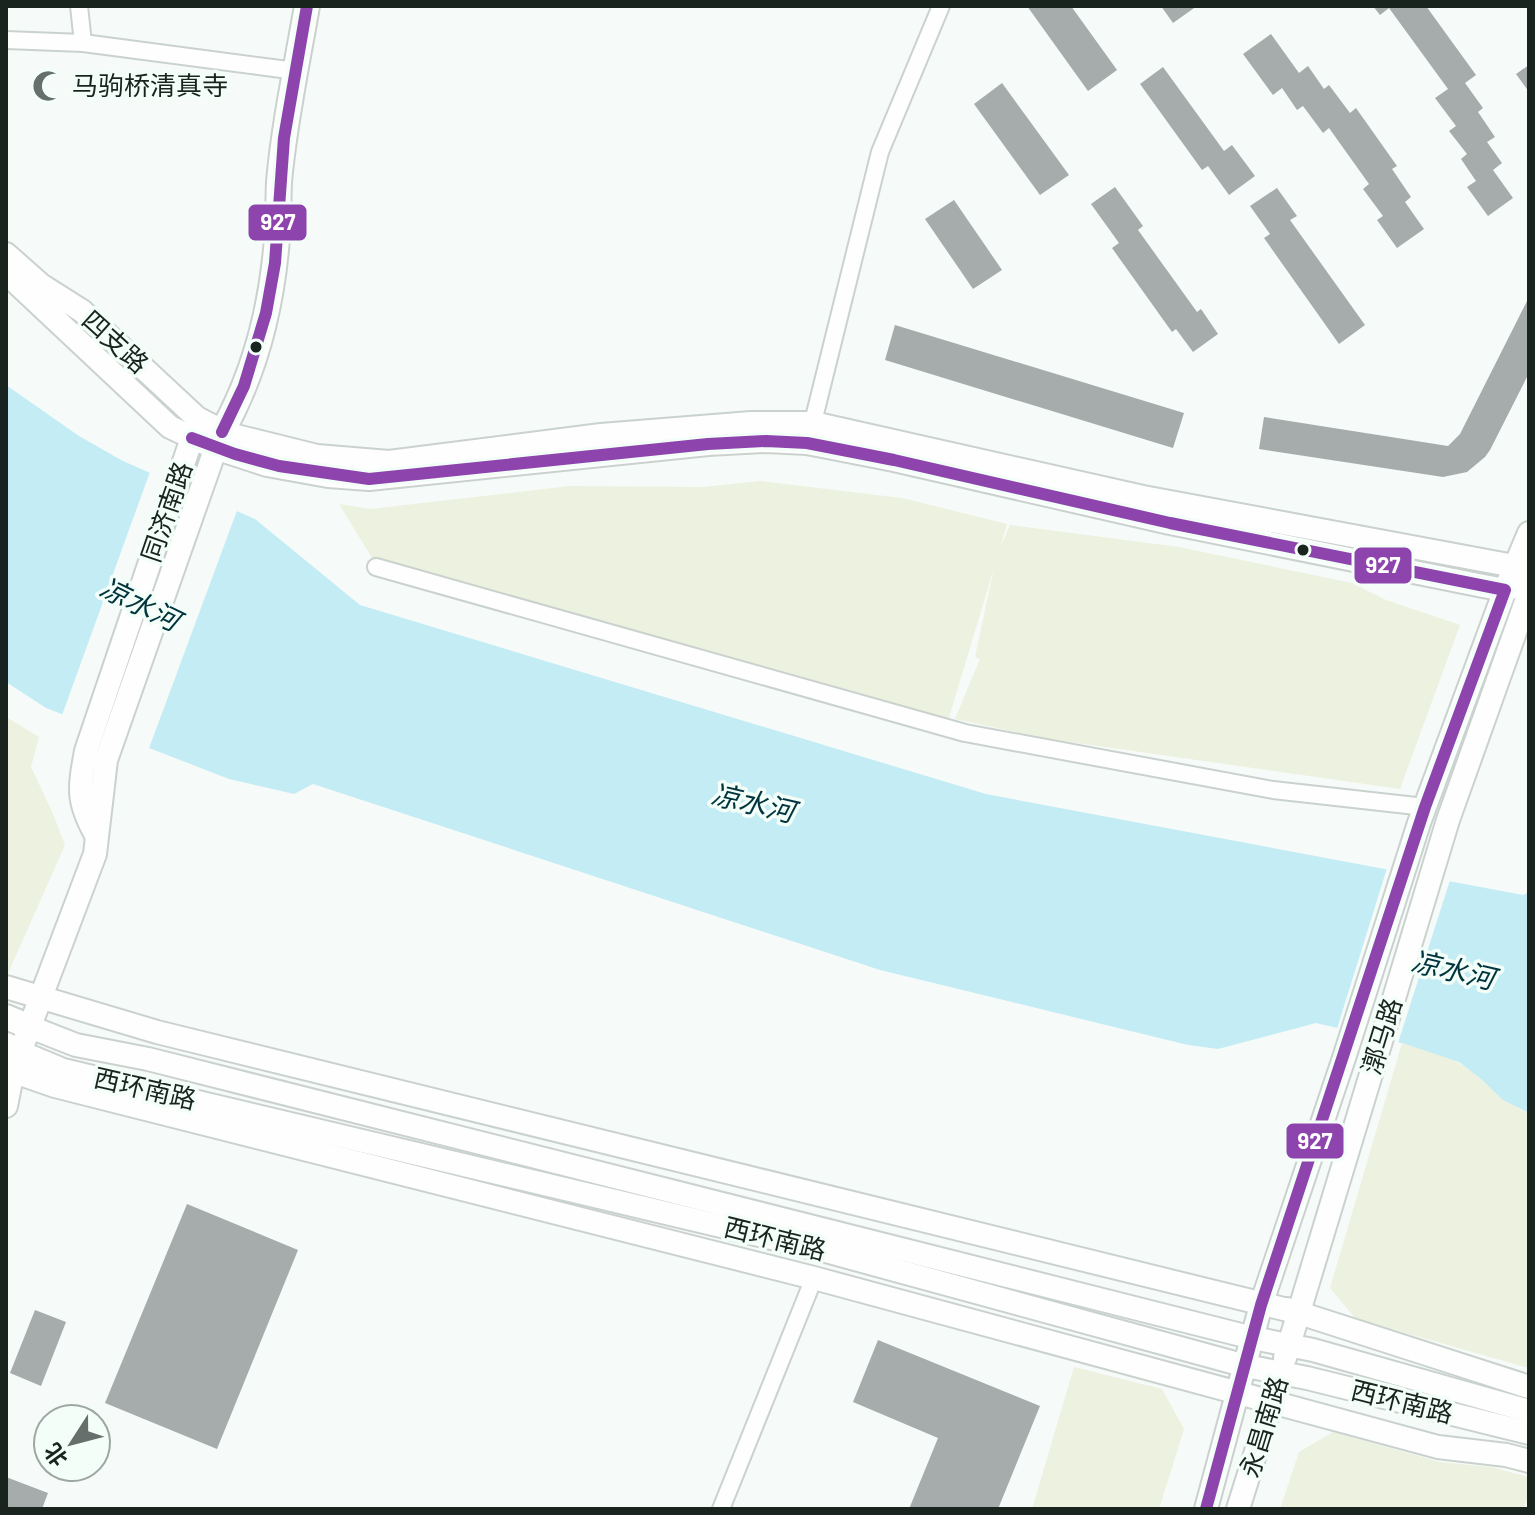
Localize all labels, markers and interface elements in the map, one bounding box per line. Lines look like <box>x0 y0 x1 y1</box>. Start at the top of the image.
mosque icon: 马驹桥清真寺 <box>31 69 65 103</box>
place label: 马驹桥清真寺 <box>72 69 228 100</box>
line badge: 927 <box>247 203 308 242</box>
text: 927 <box>261 208 296 234</box>
street label: 四支路 <box>77 303 155 379</box>
unlabelled marker <box>248 339 264 355</box>
street label: 同济南路 <box>134 457 197 566</box>
unlabelled marker <box>1295 542 1311 558</box>
line badge: 927 <box>1353 546 1413 585</box>
text: 927 <box>1366 551 1401 577</box>
water label: 凉水河 <box>95 569 190 639</box>
water label: 凉水河 <box>708 776 803 829</box>
water label: 凉水河 <box>1408 943 1503 996</box>
street label: 漷马路 <box>1354 994 1407 1077</box>
street label: 西环南路 <box>91 1061 199 1114</box>
line badge: 927 <box>1285 1122 1345 1160</box>
text: 927 <box>1298 1127 1333 1153</box>
street label: 西环南路 <box>721 1210 830 1265</box>
street label: 永昌南路 <box>1233 1372 1293 1481</box>
street label: 西环南路 <box>1348 1373 1457 1428</box>
north arrow <box>32 1403 112 1483</box>
text: 北 <box>38 1439 72 1472</box>

